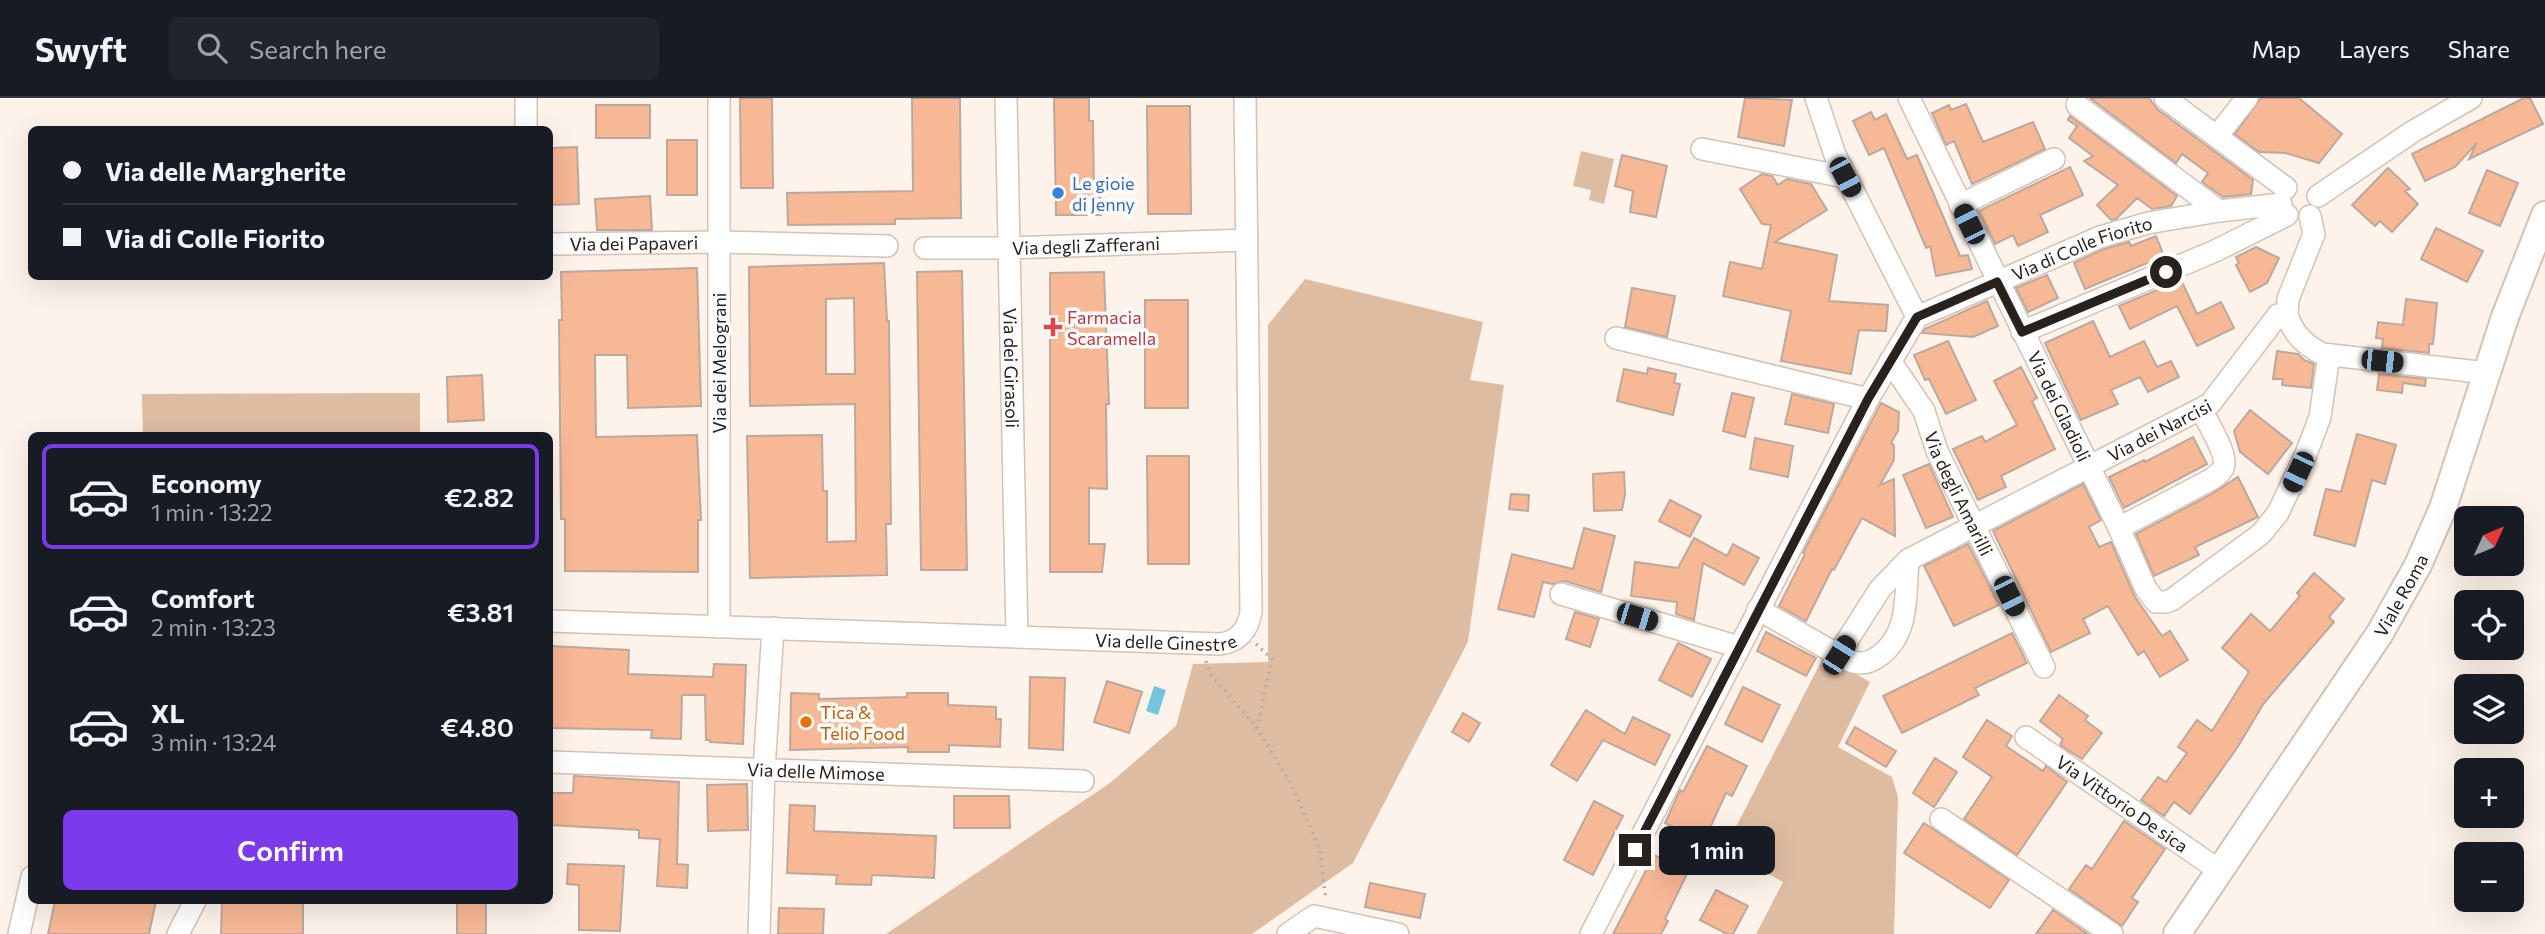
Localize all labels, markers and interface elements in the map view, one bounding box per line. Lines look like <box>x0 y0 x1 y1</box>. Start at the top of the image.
search box <box>169 17 659 80</box>
text: Swyft <box>35 28 127 69</box>
icon: search <box>193 29 231 67</box>
text: Search here <box>249 33 386 64</box>
text: Map <box>2252 34 2301 63</box>
text: Layers <box>2339 34 2410 63</box>
text: Share <box>2448 34 2510 63</box>
car <box>1826 154 1865 200</box>
text: Via delle Margherite <box>105 155 346 186</box>
place label: Le gioie di Jenny <box>1072 172 1135 215</box>
marker: Le gioie di Jenny <box>1050 185 1066 201</box>
car <box>1951 201 1988 247</box>
street label: Via di Colle Fiorito <box>2008 211 2155 285</box>
text: Via di Colle Fiorito <box>105 222 325 253</box>
street label: Via dei Papaveri <box>570 231 698 255</box>
street label: Via degli Zafferani <box>1012 232 1160 259</box>
route start <box>2150 256 2182 288</box>
street label: Via dei Melograni <box>708 293 730 433</box>
place label: Farmacia Scaramella <box>1067 306 1156 349</box>
street label: Via dei Girasoli <box>999 308 1024 428</box>
marker: Farmacia Scaramella <box>1045 319 1061 335</box>
street label: Via dei Gladioli <box>2023 347 2096 465</box>
car <box>2361 348 2404 374</box>
street label: Via dei Narcisi <box>2104 394 2215 466</box>
street label: Via degli Amarilli <box>1920 428 1998 559</box>
car <box>2280 449 2317 495</box>
icon: car <box>67 465 130 528</box>
text: Economy <box>151 467 262 498</box>
text: €2.82 <box>444 481 514 512</box>
text: 1 min · 13:22 <box>151 498 273 526</box>
north arrow <box>2454 506 2524 576</box>
map controls <box>2454 506 2524 912</box>
street label: Viale Roma <box>2369 551 2432 641</box>
car <box>1991 573 2028 619</box>
icon: car <box>67 580 130 643</box>
text: Comfort <box>151 582 254 613</box>
button: locate <box>2454 590 2524 660</box>
text: €3.81 <box>447 596 514 627</box>
car <box>1614 601 1661 633</box>
text: 2 min · 13:23 <box>151 613 276 641</box>
street label: Via delle Ginestre <box>1095 629 1240 655</box>
car <box>1819 632 1860 678</box>
button: layers <box>2454 674 2524 744</box>
icon: car <box>67 695 130 758</box>
text: XL <box>151 697 185 728</box>
place label: Tica & Telio Food <box>820 701 905 744</box>
text: €4.80 <box>441 711 514 742</box>
marker: Tica & Telio Food <box>798 714 814 730</box>
text: 3 min · 13:24 <box>151 728 276 756</box>
street label: Via Vittorio De sica <box>2052 750 2193 857</box>
street label: Via delle Mimose <box>747 758 885 785</box>
button: + <box>2454 758 2524 828</box>
button: Confirm <box>63 810 518 890</box>
callout: 1 min <box>1660 826 1775 874</box>
route end <box>1619 834 1651 866</box>
text: 1 min <box>1690 836 1744 864</box>
button: − <box>2454 842 2524 912</box>

